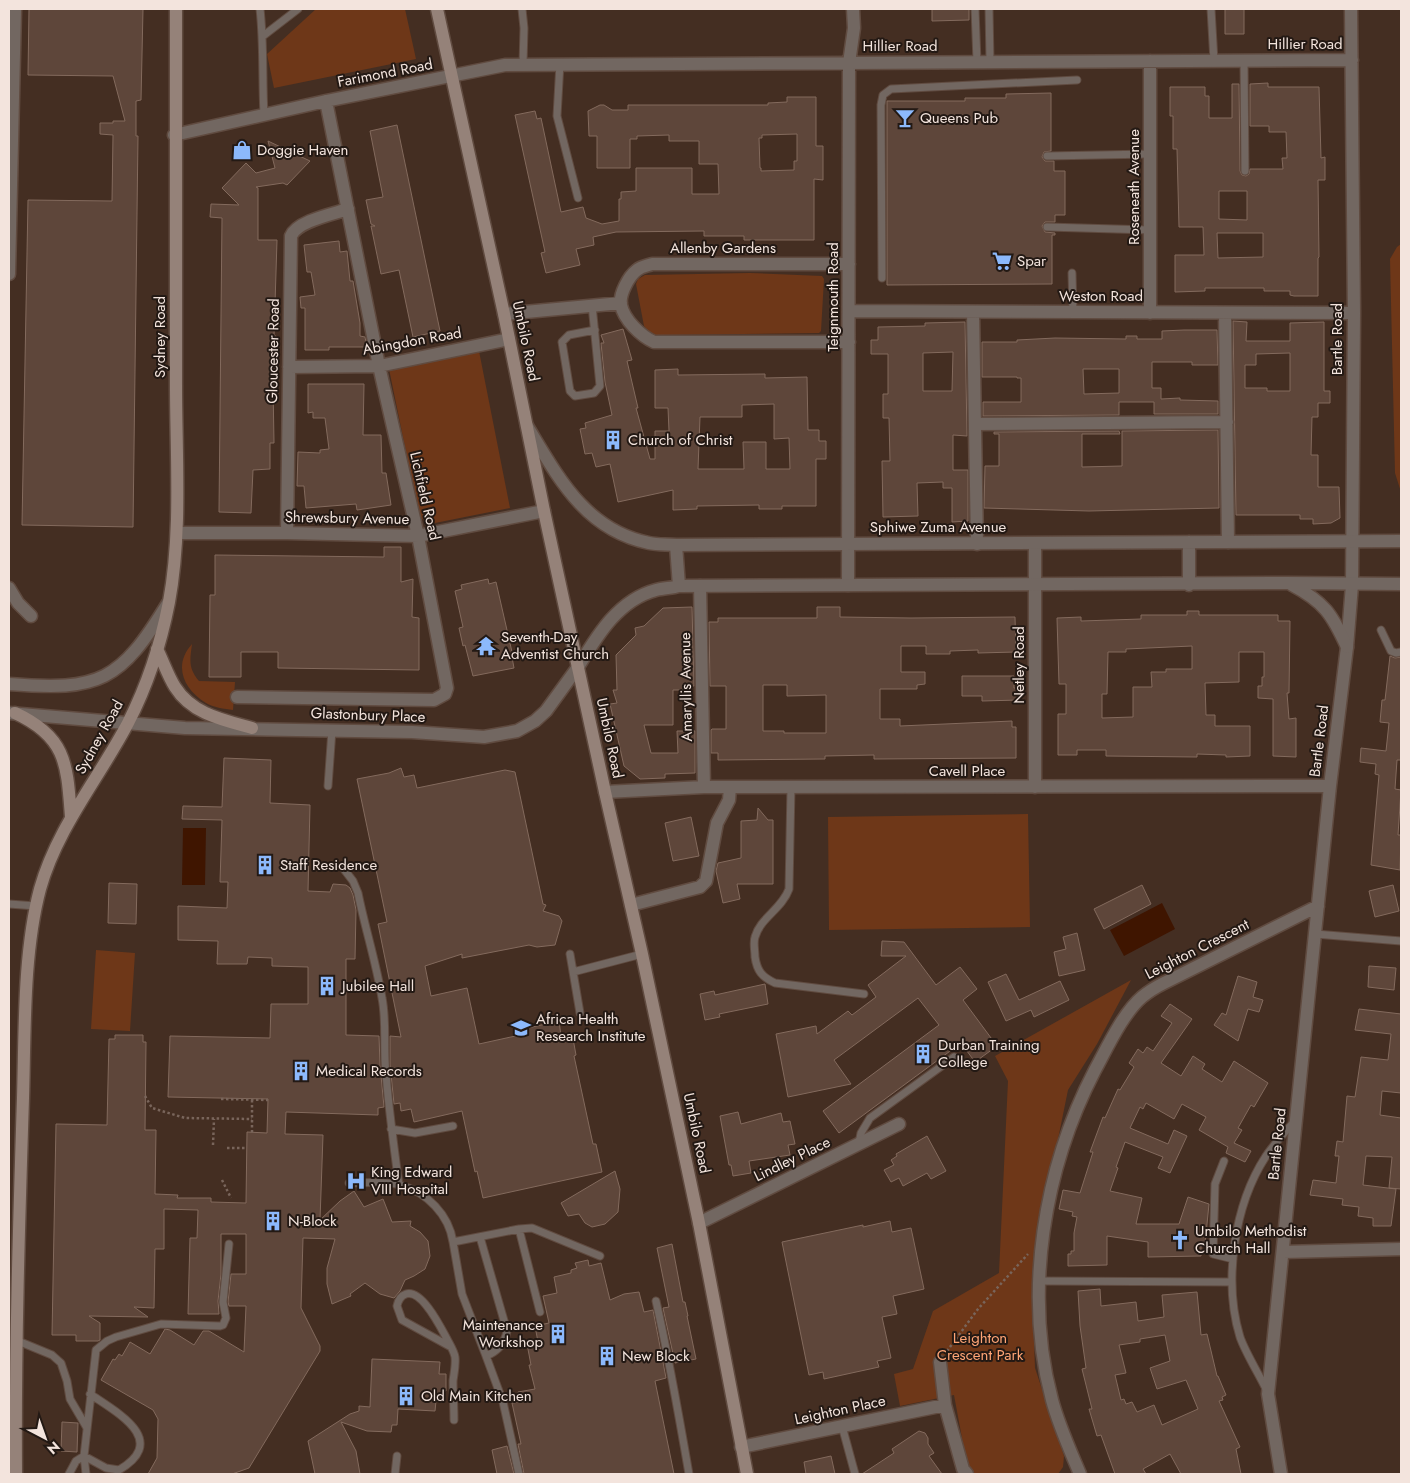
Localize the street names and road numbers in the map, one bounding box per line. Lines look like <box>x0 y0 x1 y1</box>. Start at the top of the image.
street label: Hillier Road <box>1267 33 1343 55</box>
street label: Hillier Road <box>862 35 938 57</box>
street label: Farimond Road <box>336 53 434 93</box>
street label: Roseneath Avenue <box>1123 129 1145 245</box>
street label: Allenby Gardens <box>670 237 776 259</box>
street label: Teignmouth Road <box>822 242 844 352</box>
street label: Weston Road <box>1059 285 1143 307</box>
street label: Sydney Road <box>149 296 171 378</box>
street label: Gloucester Road <box>261 298 285 404</box>
street label: Umbilo Road <box>507 299 545 383</box>
street label: Bartle Road <box>1326 303 1348 375</box>
street label: Abingdon Road <box>361 321 463 361</box>
street label: Lichfield Road <box>404 449 446 543</box>
street label: Shrewsbury Avenue <box>285 506 410 530</box>
street label: Sphiwe Zuma Avenue <box>870 516 1007 538</box>
street label: Netley Road <box>1008 626 1030 704</box>
street label: Amaryllis Avenue <box>674 632 698 742</box>
street label: Sydney Road <box>69 696 129 778</box>
street label: Umbilo Road <box>591 696 629 780</box>
street label: Glastonbury Place <box>310 702 426 728</box>
street label: Bartle Road <box>1304 704 1334 778</box>
street label: Cavell Place <box>929 760 1006 782</box>
street label: Leighton Crescent <box>1141 913 1253 985</box>
street label: Umbilo Road <box>678 1091 716 1175</box>
street label: Bartle Road <box>1262 1107 1292 1181</box>
street label: Lindley Place <box>750 1131 834 1187</box>
street label: Leighton Place <box>792 1390 888 1430</box>

